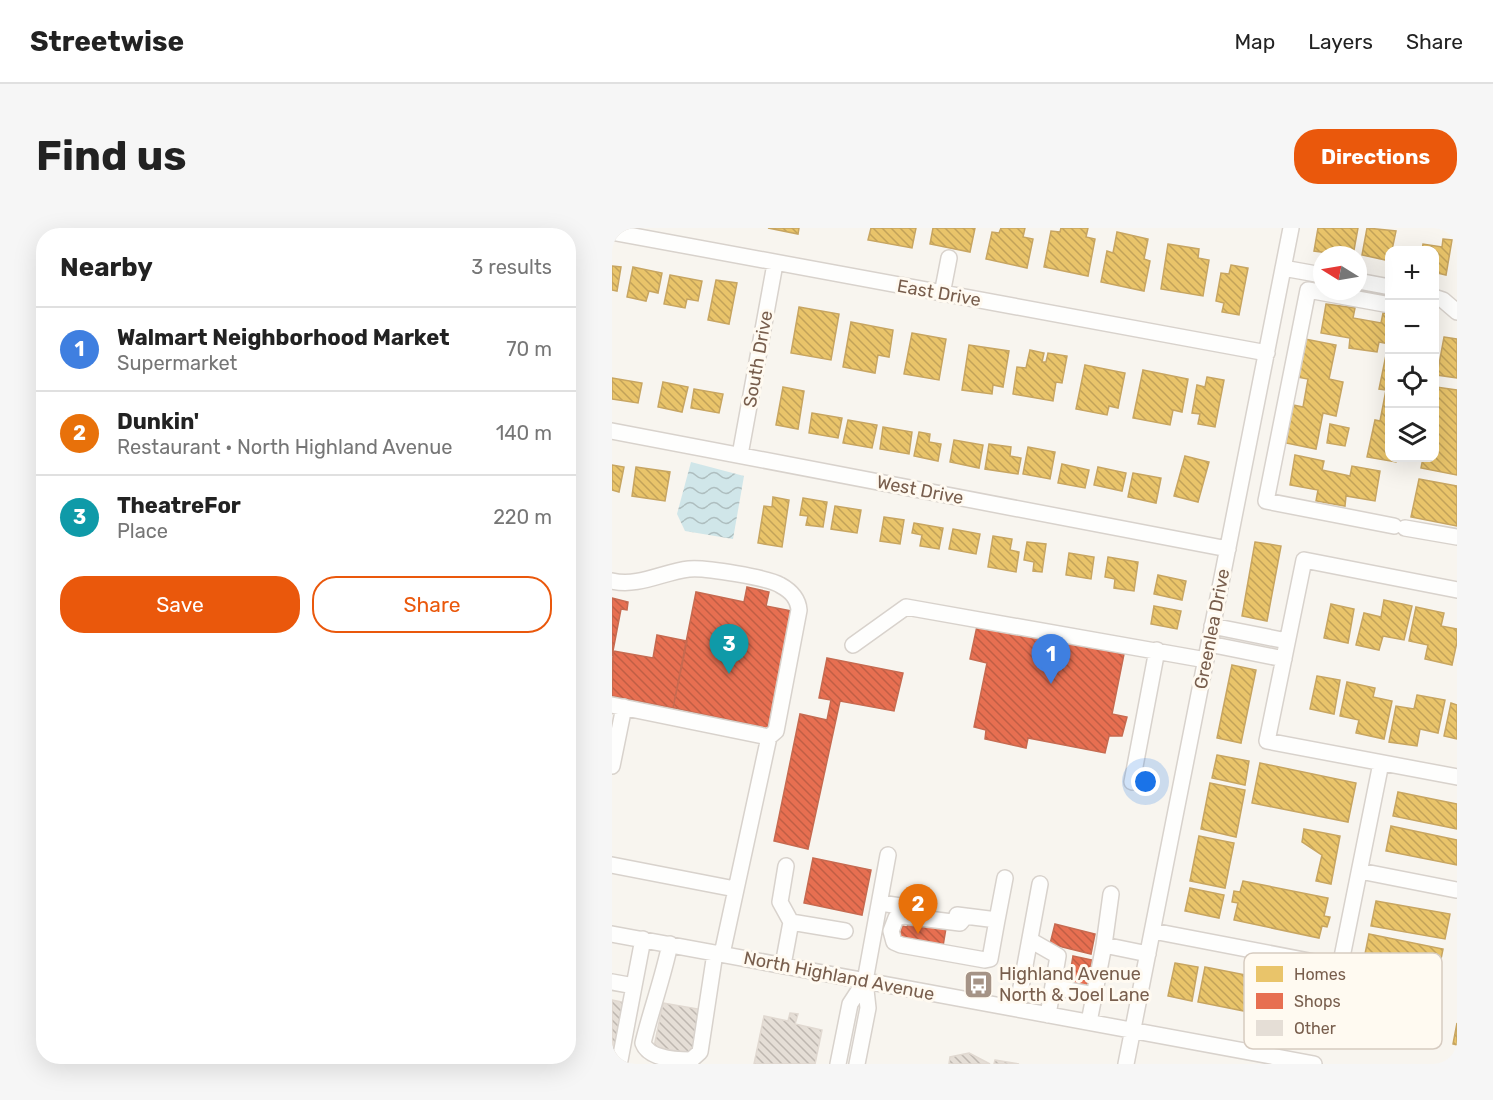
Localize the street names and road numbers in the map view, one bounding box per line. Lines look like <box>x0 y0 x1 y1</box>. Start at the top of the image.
street label: East Drive <box>895 275 983 311</box>
street label: South Drive <box>739 309 777 409</box>
street label: West Drive <box>875 471 965 509</box>
street label: Greenlea Drive <box>1190 567 1234 691</box>
street label: North Highland Avenue <box>742 947 936 1005</box>

